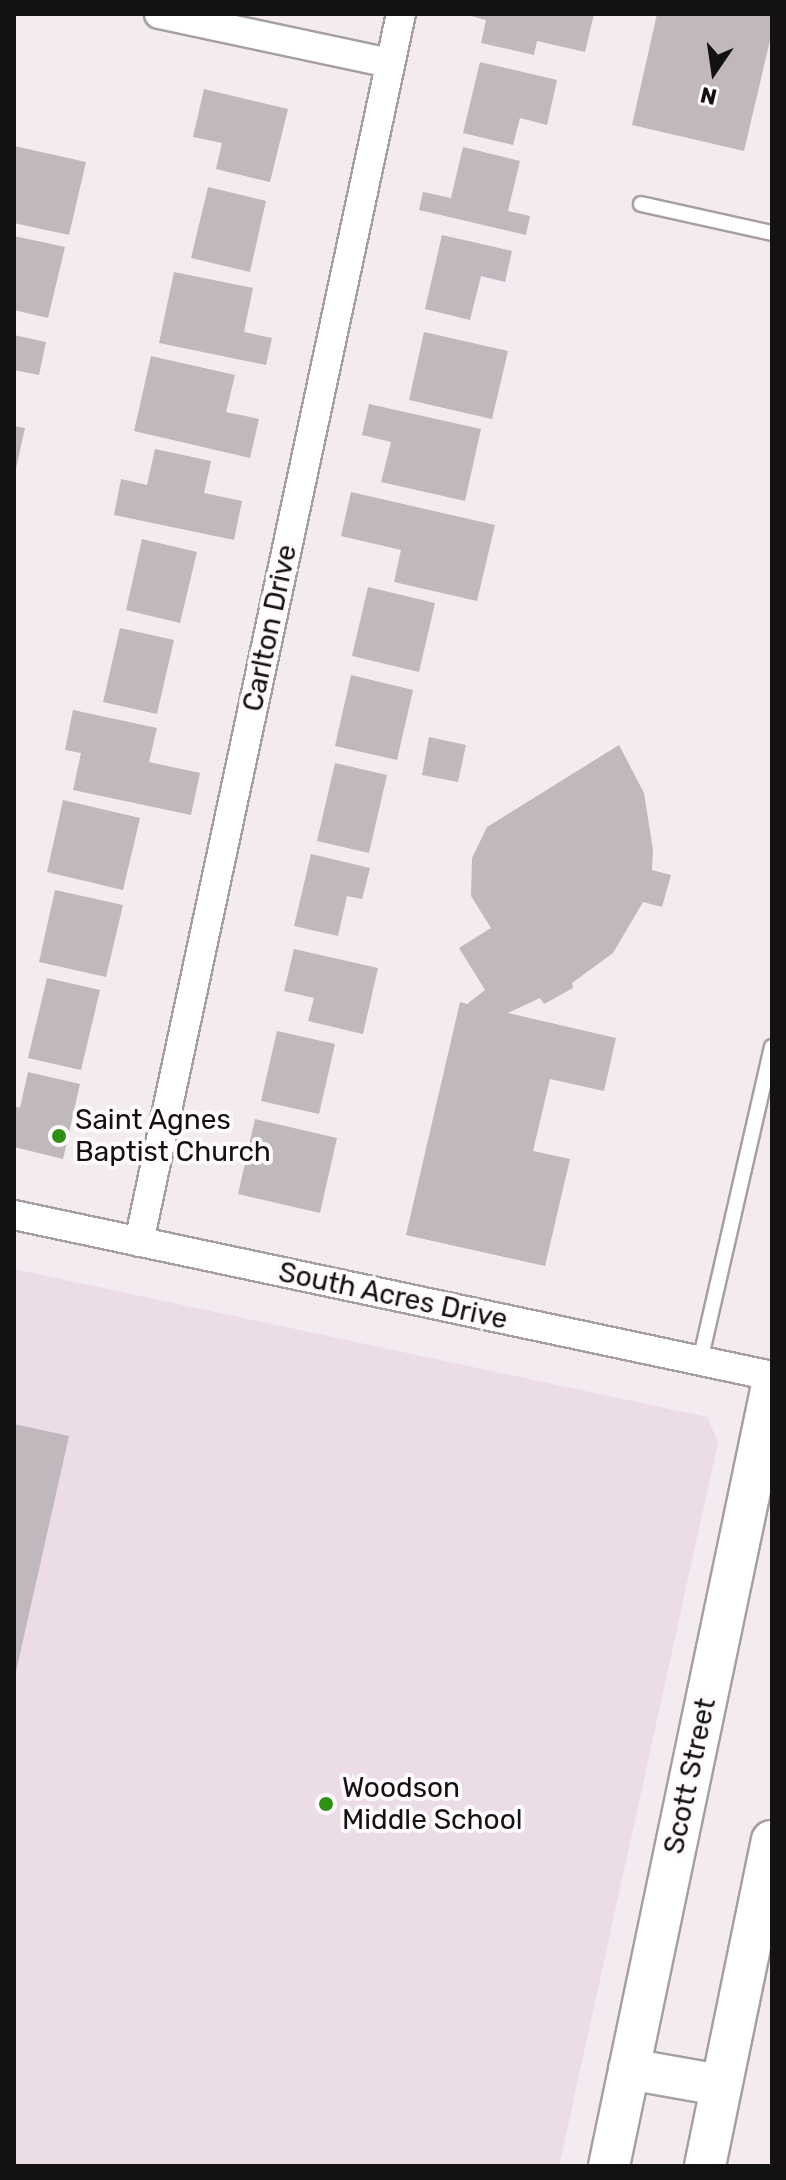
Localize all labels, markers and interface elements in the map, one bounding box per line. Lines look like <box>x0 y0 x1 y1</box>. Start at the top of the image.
north arrow <box>674 32 754 112</box>
text: N <box>698 81 719 111</box>
street label: Carlton Drive <box>236 541 304 715</box>
place label: Saint Agnes Baptist Church <box>75 1103 271 1169</box>
marker: Saint Agnes Baptist Church <box>50 1127 68 1145</box>
street label: South Acres Drive <box>275 1255 511 1337</box>
street label: Scott Street <box>657 1695 723 1857</box>
place label: Woodson Middle School <box>342 1771 523 1837</box>
marker: Woodson Middle School <box>317 1795 335 1813</box>

